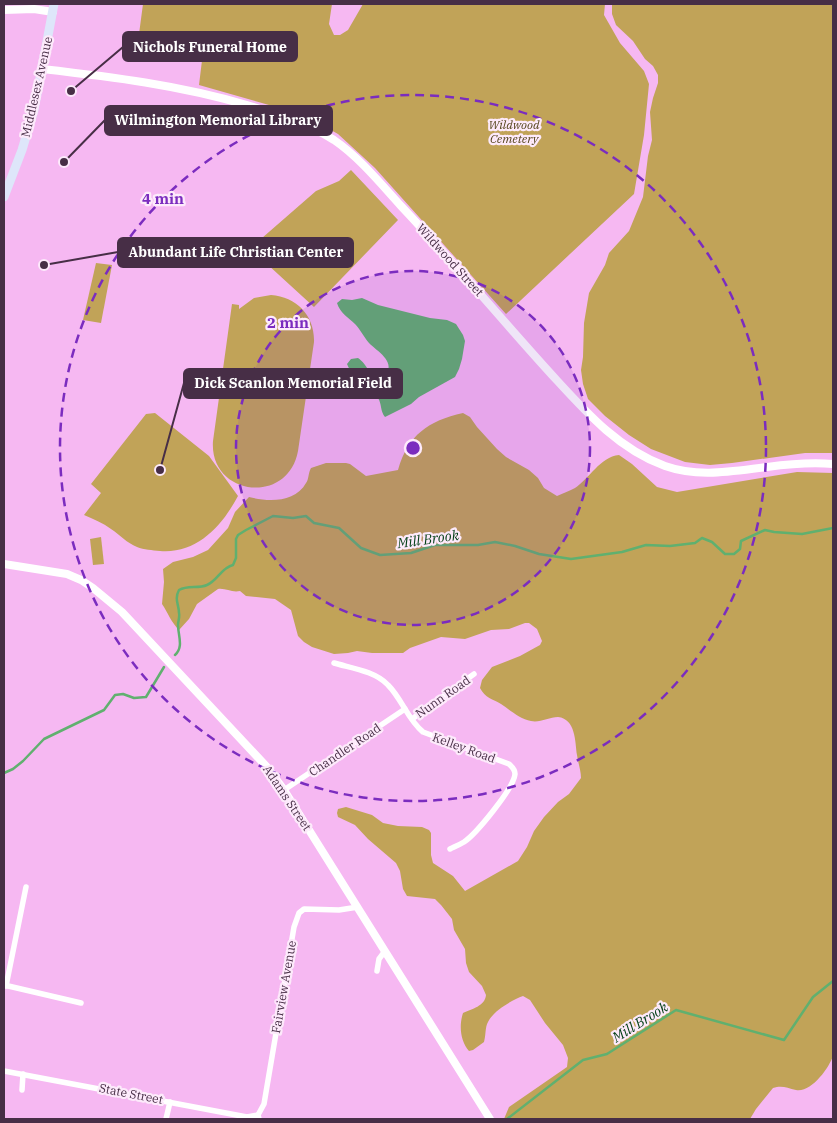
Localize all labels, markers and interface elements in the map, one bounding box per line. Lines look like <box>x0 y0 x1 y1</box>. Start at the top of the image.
callout: Nichols Funeral Home <box>123 32 297 61</box>
street label: Middlesex Avenue <box>18 35 55 139</box>
text: Nichols Funeral Home <box>133 38 287 56</box>
callout: Wilmington Memorial Library <box>105 106 332 135</box>
text: Wilmington Memorial Library <box>115 111 321 129</box>
park label: Wildwood Cemetery <box>489 117 540 146</box>
text: 4 min <box>142 189 184 208</box>
street label: Wildwood Street <box>414 220 487 299</box>
callout: Abundant Life Christian Center <box>118 238 353 267</box>
text: Abundant Life Christian Center <box>129 243 344 261</box>
text: 2 min <box>267 313 309 332</box>
callout: Dick Scanlon Memorial Field <box>184 369 402 398</box>
text: Dick Scanlon Memorial Field <box>194 374 392 392</box>
centre of rings <box>404 439 422 457</box>
water label: Mill Brook <box>395 526 461 552</box>
street label: Nunn Road <box>412 672 473 721</box>
street label: Chandler Road <box>306 720 384 779</box>
street label: Kelley Road <box>431 729 498 766</box>
street label: Adams Street <box>260 762 315 833</box>
street label: Fairview Avenue <box>268 939 299 1034</box>
water label: Mill Brook <box>608 998 672 1047</box>
street label: State Street <box>98 1080 164 1107</box>

